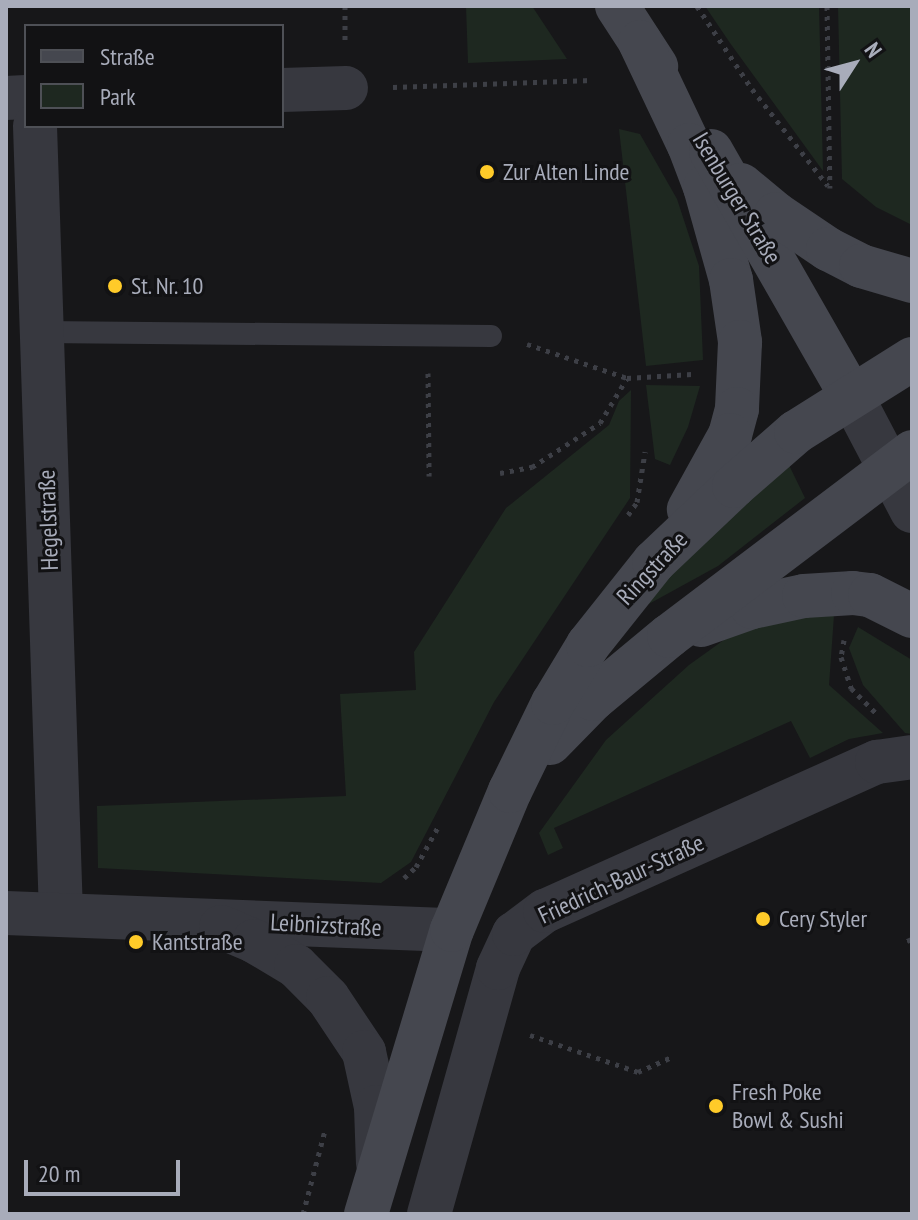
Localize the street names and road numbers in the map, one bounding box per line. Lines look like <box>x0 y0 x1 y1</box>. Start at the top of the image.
street label: Isenburger Straße <box>686 127 788 269</box>
street label: Hegelstraße <box>32 469 64 571</box>
street label: Ringstraße <box>611 525 693 611</box>
street label: Friedrich-Baur-Straße <box>534 828 708 930</box>
street label: Leibnizstraße <box>270 908 382 942</box>

